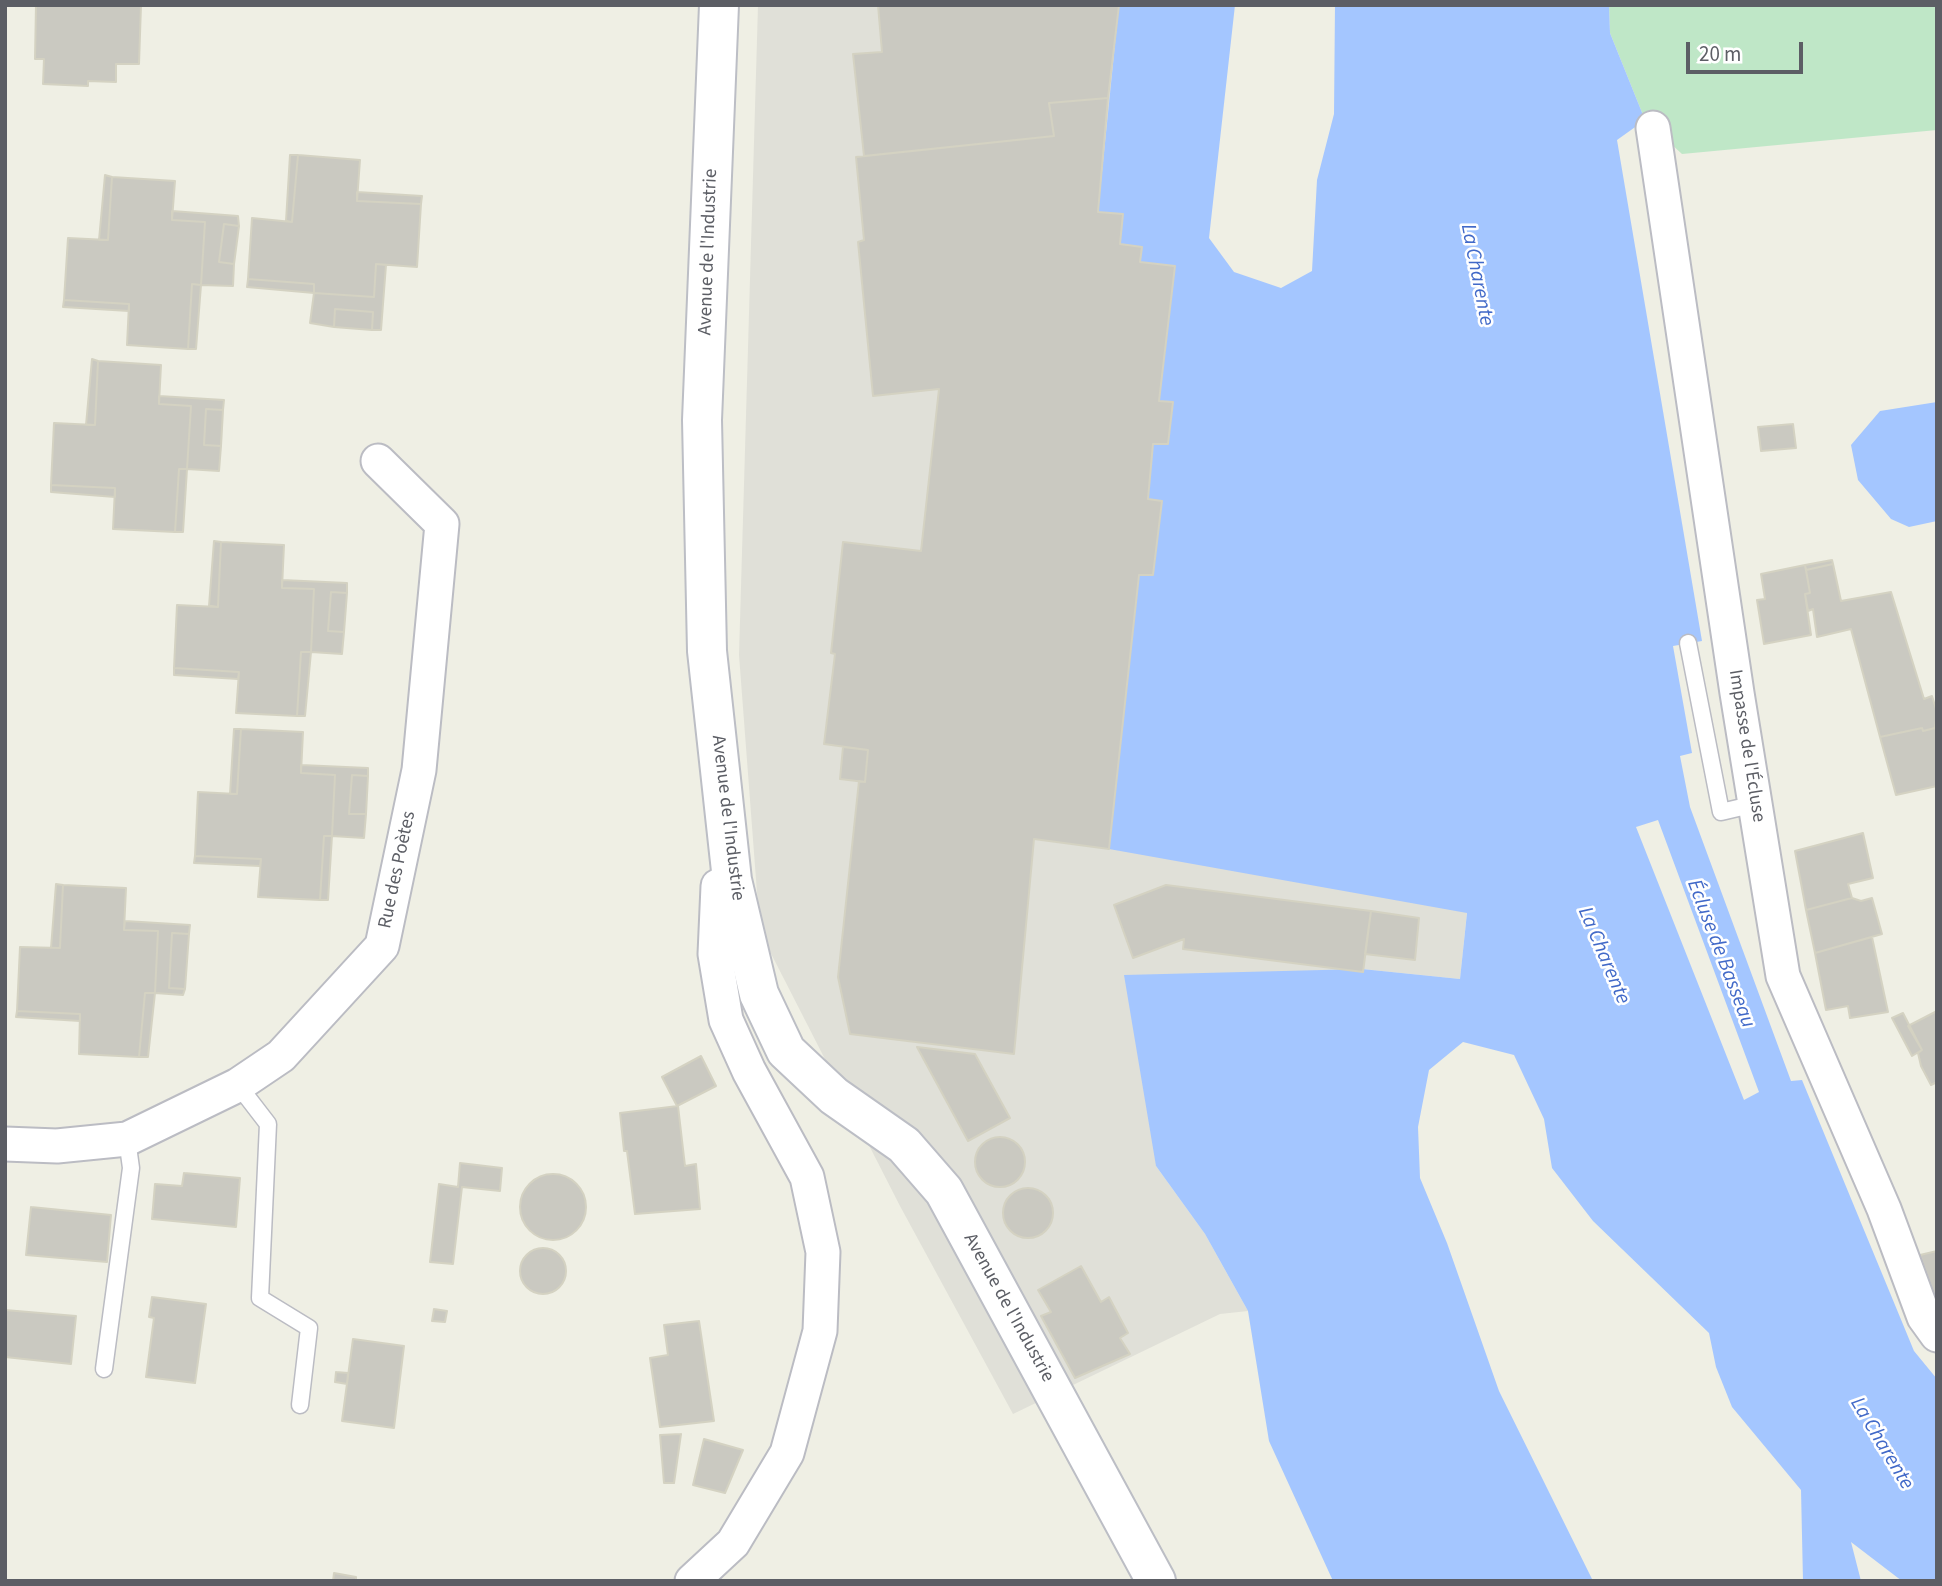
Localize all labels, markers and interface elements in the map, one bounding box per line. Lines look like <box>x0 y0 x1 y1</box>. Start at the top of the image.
scale bar <box>1690 28 1807 72</box>
text: 20 m <box>1699 39 1741 69</box>
street label: Avenue de l'Industrie <box>695 168 723 336</box>
water label: La Charente <box>1454 222 1498 328</box>
street label: Impasse de l'Écluse <box>1723 668 1769 824</box>
street label: Avenue de l'Industrie <box>706 734 748 902</box>
street label: Rue des Poètes <box>374 809 422 931</box>
water label: Écluse de Basseau <box>1680 876 1760 1032</box>
water label: La Charente <box>1571 903 1635 1009</box>
street label: Avenue de l'Industrie <box>958 1230 1058 1386</box>
water label: La Charente <box>1844 1393 1918 1495</box>

